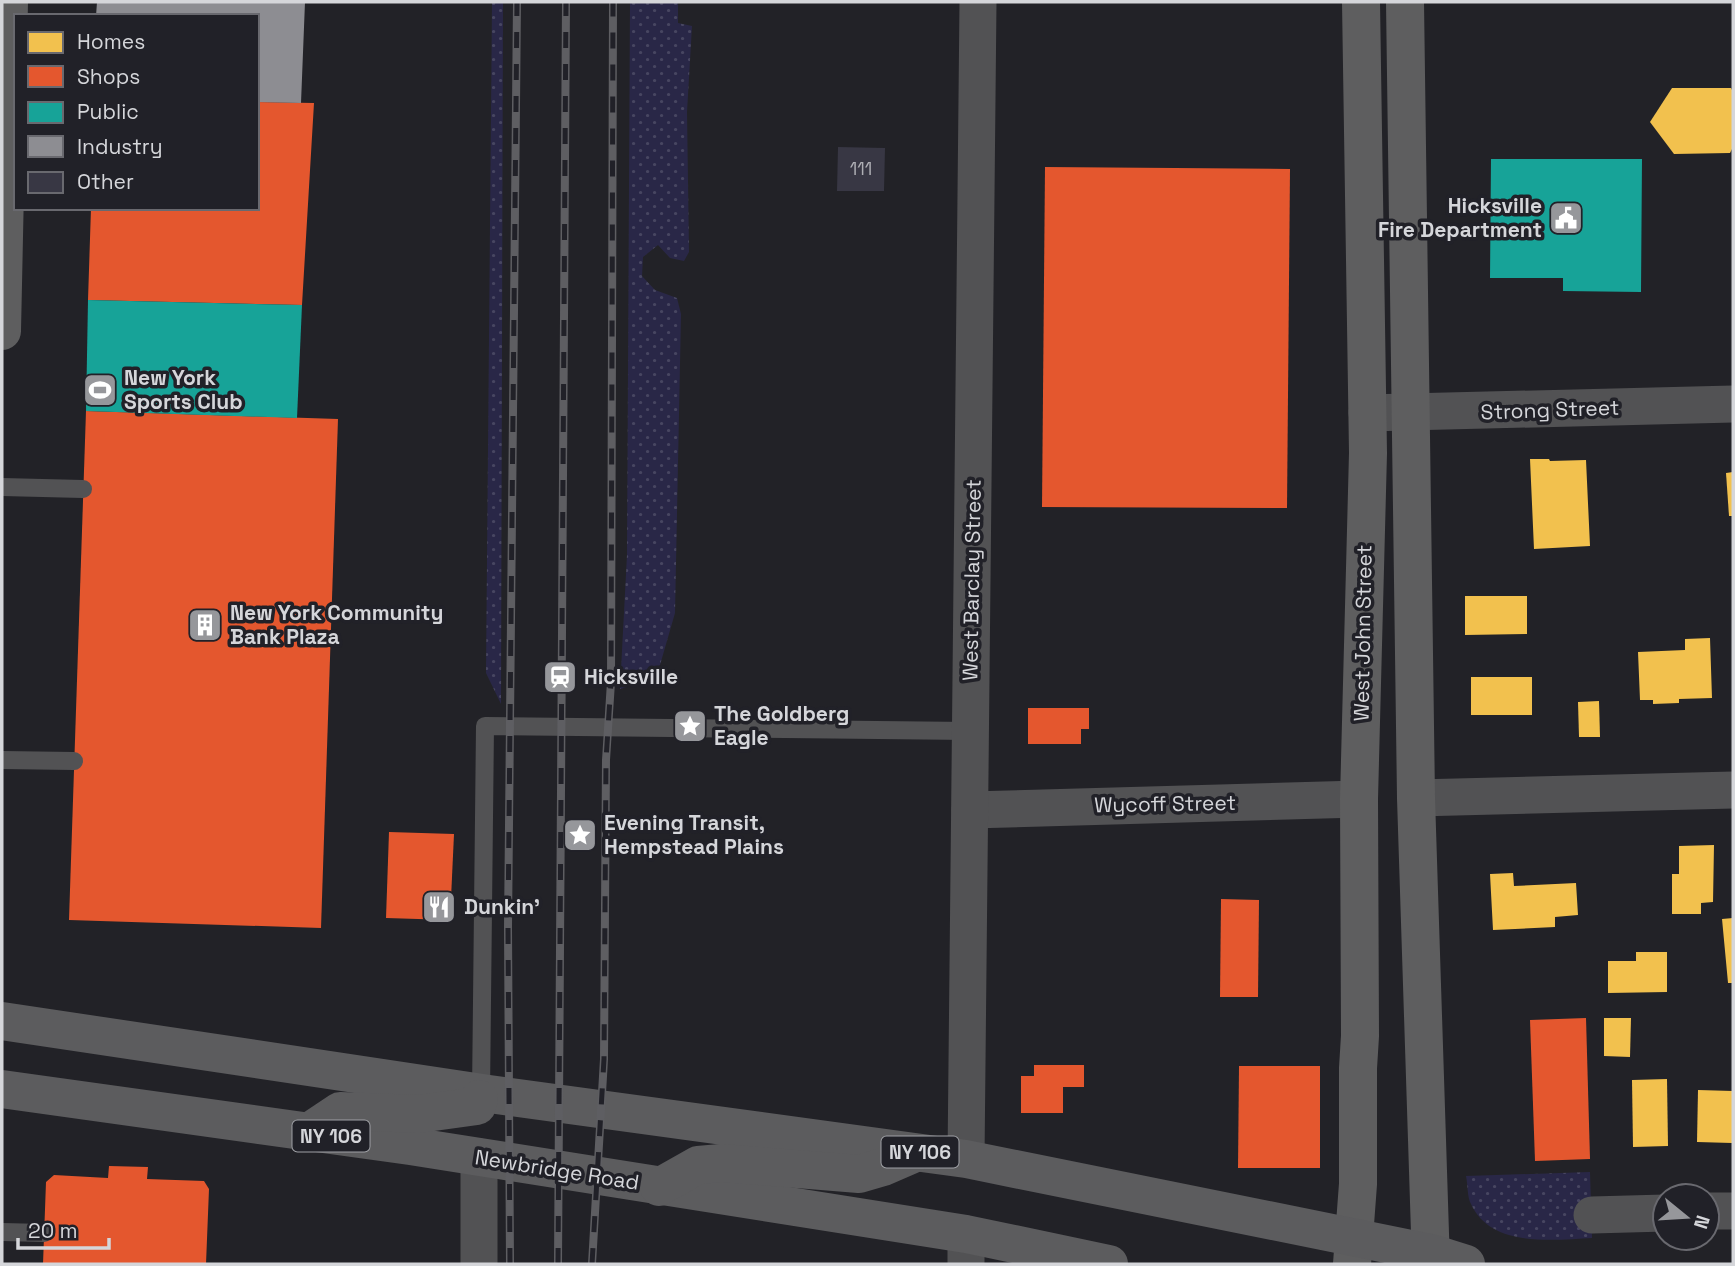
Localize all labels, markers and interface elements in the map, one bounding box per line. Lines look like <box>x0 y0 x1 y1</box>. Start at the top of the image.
legend <box>14 14 259 210</box>
text: Homes <box>77 28 145 55</box>
text: Shops <box>77 63 140 90</box>
text: Public <box>77 98 139 125</box>
text: Industry <box>77 133 163 160</box>
house number: 111 <box>850 157 872 180</box>
text: Other <box>77 168 134 195</box>
place label: Hicksville Fire Department <box>1378 192 1542 243</box>
public building icon: Hicksville Fire Department <box>1547 199 1585 237</box>
place label: New York Sports Club <box>124 364 243 415</box>
sports icon: New York Sports Club <box>81 371 119 409</box>
street label: Strong Street <box>1480 394 1620 425</box>
street label: West Barclay Street <box>956 479 987 681</box>
street label: West John Street <box>1347 544 1378 722</box>
place label: New York Community Bank Plaza <box>230 599 443 650</box>
building icon: New York Community Bank Plaza <box>186 606 224 644</box>
station icon: Hicksville <box>541 658 579 696</box>
place label: Hicksville <box>584 663 678 690</box>
place label: The Goldberg Eagle <box>714 700 849 751</box>
place icon: The Goldberg Eagle <box>671 707 709 745</box>
street label: Wycoff Street <box>1094 789 1236 818</box>
place label: Evening Transit, Hempstead Plains <box>604 809 784 860</box>
place icon: Evening Transit, Hempstead Plains <box>561 816 599 854</box>
restaurant icon: Dunkin' <box>420 888 458 926</box>
place label: Dunkin' <box>464 893 540 920</box>
road number: NY 106 <box>292 1120 370 1152</box>
road number: NY 106 <box>881 1136 958 1168</box>
street label: Newbridge Road <box>473 1143 641 1196</box>
north arrow <box>1651 1182 1721 1252</box>
scale bar <box>18 1206 108 1250</box>
text: N <box>1688 1212 1716 1232</box>
text: 20 m <box>28 1217 78 1244</box>

